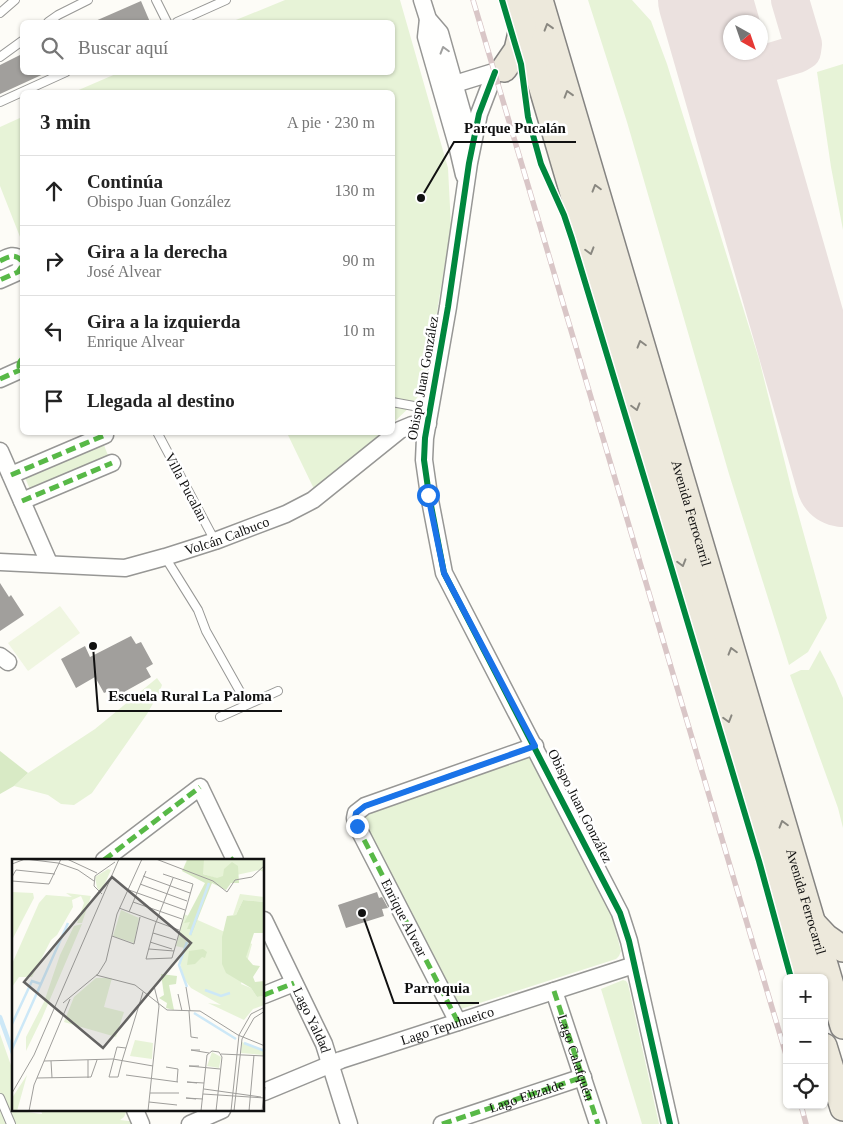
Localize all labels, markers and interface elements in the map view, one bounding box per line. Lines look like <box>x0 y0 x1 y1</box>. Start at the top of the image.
north arrow <box>723 15 768 60</box>
search box <box>20 20 395 75</box>
one-way arrow <box>544 23 554 31</box>
icon: search <box>38 34 66 62</box>
text: Buscar aquí <box>78 37 168 58</box>
one-way arrow <box>440 46 450 54</box>
one-way arrow <box>563 91 573 99</box>
text: 3 min <box>40 110 91 134</box>
callout: Parque Pucalán <box>454 112 576 142</box>
text: A pie · 230 m <box>287 114 375 131</box>
text: Parque Pucalán <box>464 120 567 136</box>
text: Continúa <box>87 171 163 192</box>
icon: ahead <box>40 177 68 205</box>
text: 130 m <box>335 182 375 199</box>
one-way arrow <box>591 184 601 193</box>
text: Obispo Juan González <box>87 193 231 210</box>
text: Gira a la derecha <box>87 241 228 262</box>
icon: right <box>40 247 68 275</box>
one-way arrow <box>584 247 594 255</box>
text: 90 m <box>343 252 375 269</box>
text: José Alvear <box>87 263 161 280</box>
text: Gira a la izquierda <box>87 311 241 332</box>
street label: Obispo Juan González <box>405 315 441 441</box>
icon: left <box>40 317 68 345</box>
text: 10 m <box>343 322 375 339</box>
text: Enrique Alvear <box>87 333 184 350</box>
one-way arrow <box>637 340 647 348</box>
icon: arrive <box>40 387 68 415</box>
text: Llegada al destino <box>87 390 235 411</box>
one-way arrow <box>630 403 640 411</box>
street label: Villa Pucalan <box>162 450 210 524</box>
street label: Avenida Ferrocarril <box>669 458 714 568</box>
route start <box>417 484 440 507</box>
street label: Volcán Calbuco <box>183 514 271 558</box>
one-way arrow <box>676 559 686 567</box>
one-way arrow <box>727 647 737 655</box>
callout: Escuela Rural La Paloma <box>98 681 282 711</box>
text: Escuela Rural La Paloma <box>108 688 272 704</box>
one-way arrow <box>722 714 732 723</box>
street label: Obispo Juan González <box>545 746 615 866</box>
route end <box>346 815 369 838</box>
one-way arrow <box>778 820 788 828</box>
street label: Avenida Ferrocarril <box>783 847 829 956</box>
inset map <box>12 859 265 1112</box>
street label: Enrique Alvear <box>378 877 430 960</box>
callout: Parroquia <box>394 973 479 1003</box>
map controls <box>783 974 828 1109</box>
button: + <box>783 974 828 1019</box>
text: Parroquia <box>404 980 470 996</box>
street label: Lago Yaldad <box>290 985 334 1054</box>
street label: Lago Tepuhueico <box>399 1003 496 1048</box>
street label: Lago Calafquén <box>555 1012 597 1102</box>
button: − <box>783 1019 828 1064</box>
button: locate <box>783 1064 828 1109</box>
street label: Lago Elizalde <box>487 1076 566 1115</box>

